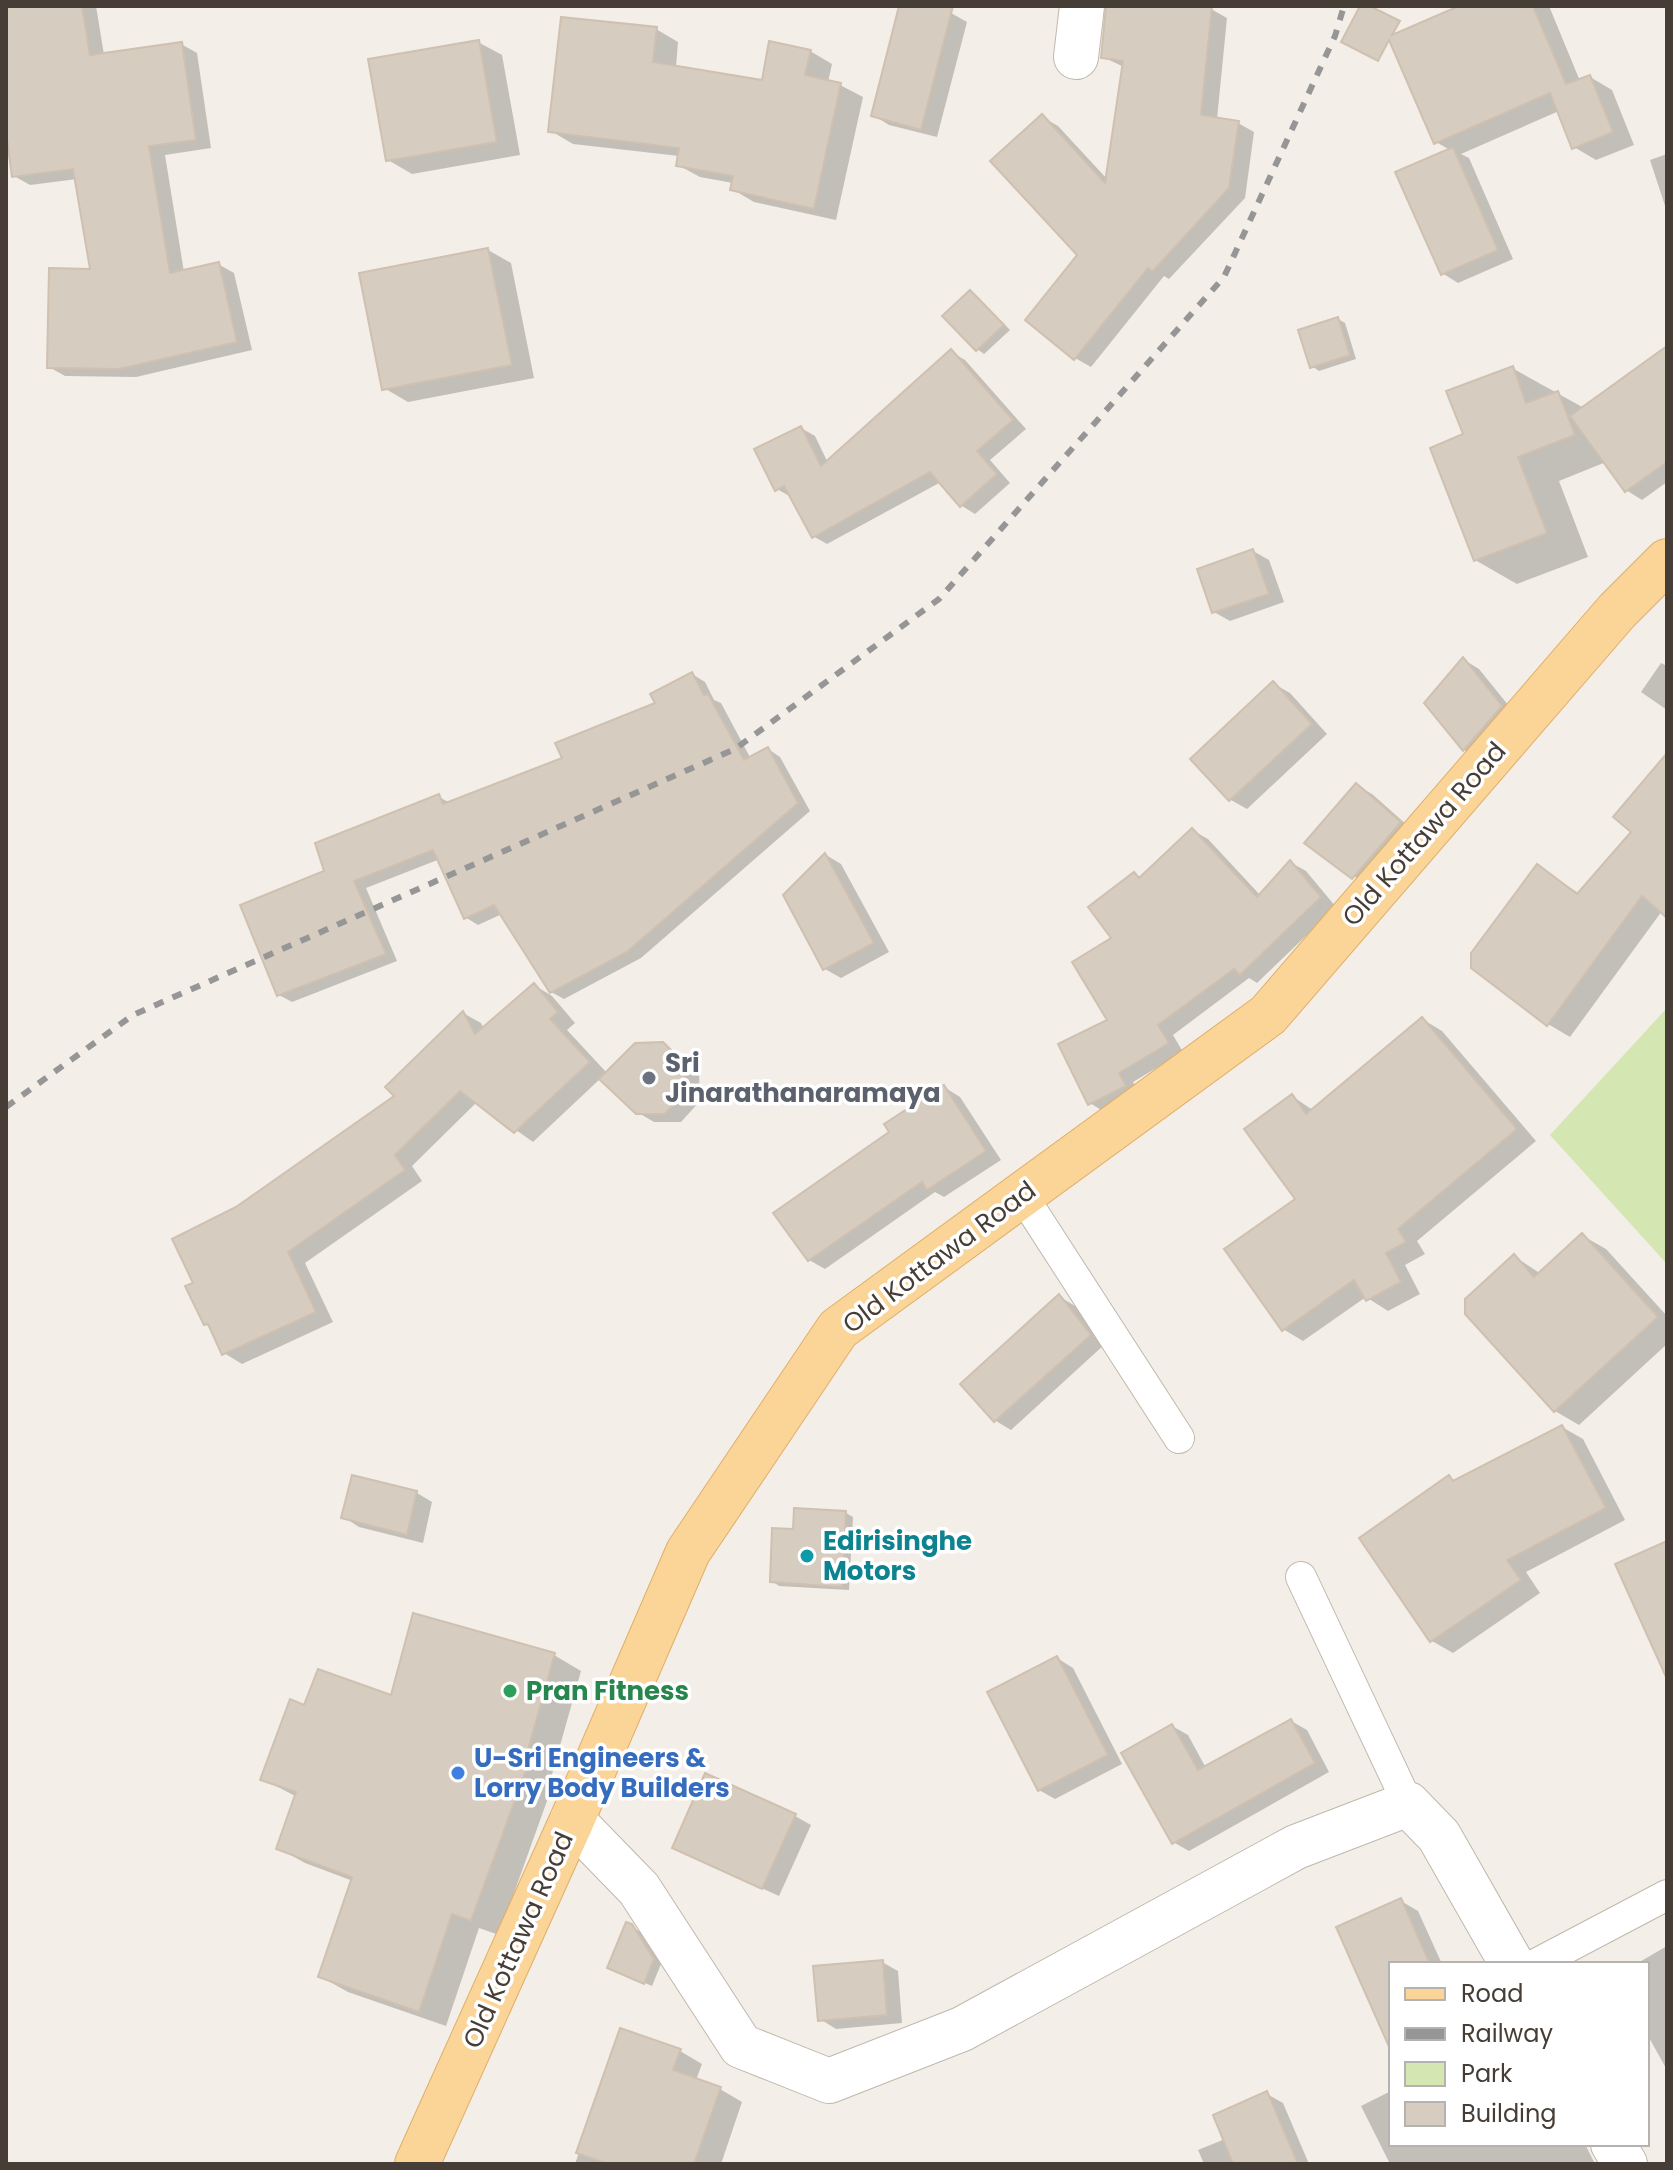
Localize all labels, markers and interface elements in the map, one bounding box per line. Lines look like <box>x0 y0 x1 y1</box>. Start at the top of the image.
street label: Old Kottawa Road <box>1334 734 1514 934</box>
place label: Sri Jinarathanaramaya <box>665 1045 941 1111</box>
marker: Sri Jinarathanaramaya <box>640 1069 658 1087</box>
street label: Old Kottawa Road <box>835 1172 1043 1342</box>
place label: Edirisinghe Motors <box>823 1523 972 1589</box>
marker: Edirisinghe Motors <box>798 1547 816 1565</box>
place label: Pran Fitness <box>526 1673 689 1709</box>
marker: Pran Fitness <box>501 1682 519 1700</box>
place label: U-Sri Engineers & Lorry Body Builders <box>474 1740 730 1806</box>
marker: U-Sri Engineers & Lorry Body Builders <box>449 1764 467 1782</box>
street label: Old Kottawa Road <box>454 1826 582 2054</box>
legend <box>1389 1962 1649 2146</box>
text: Road <box>1461 1977 1523 2010</box>
text: Railway <box>1461 2017 1554 2050</box>
text: Park <box>1461 2057 1513 2090</box>
text: Building <box>1461 2097 1557 2130</box>

